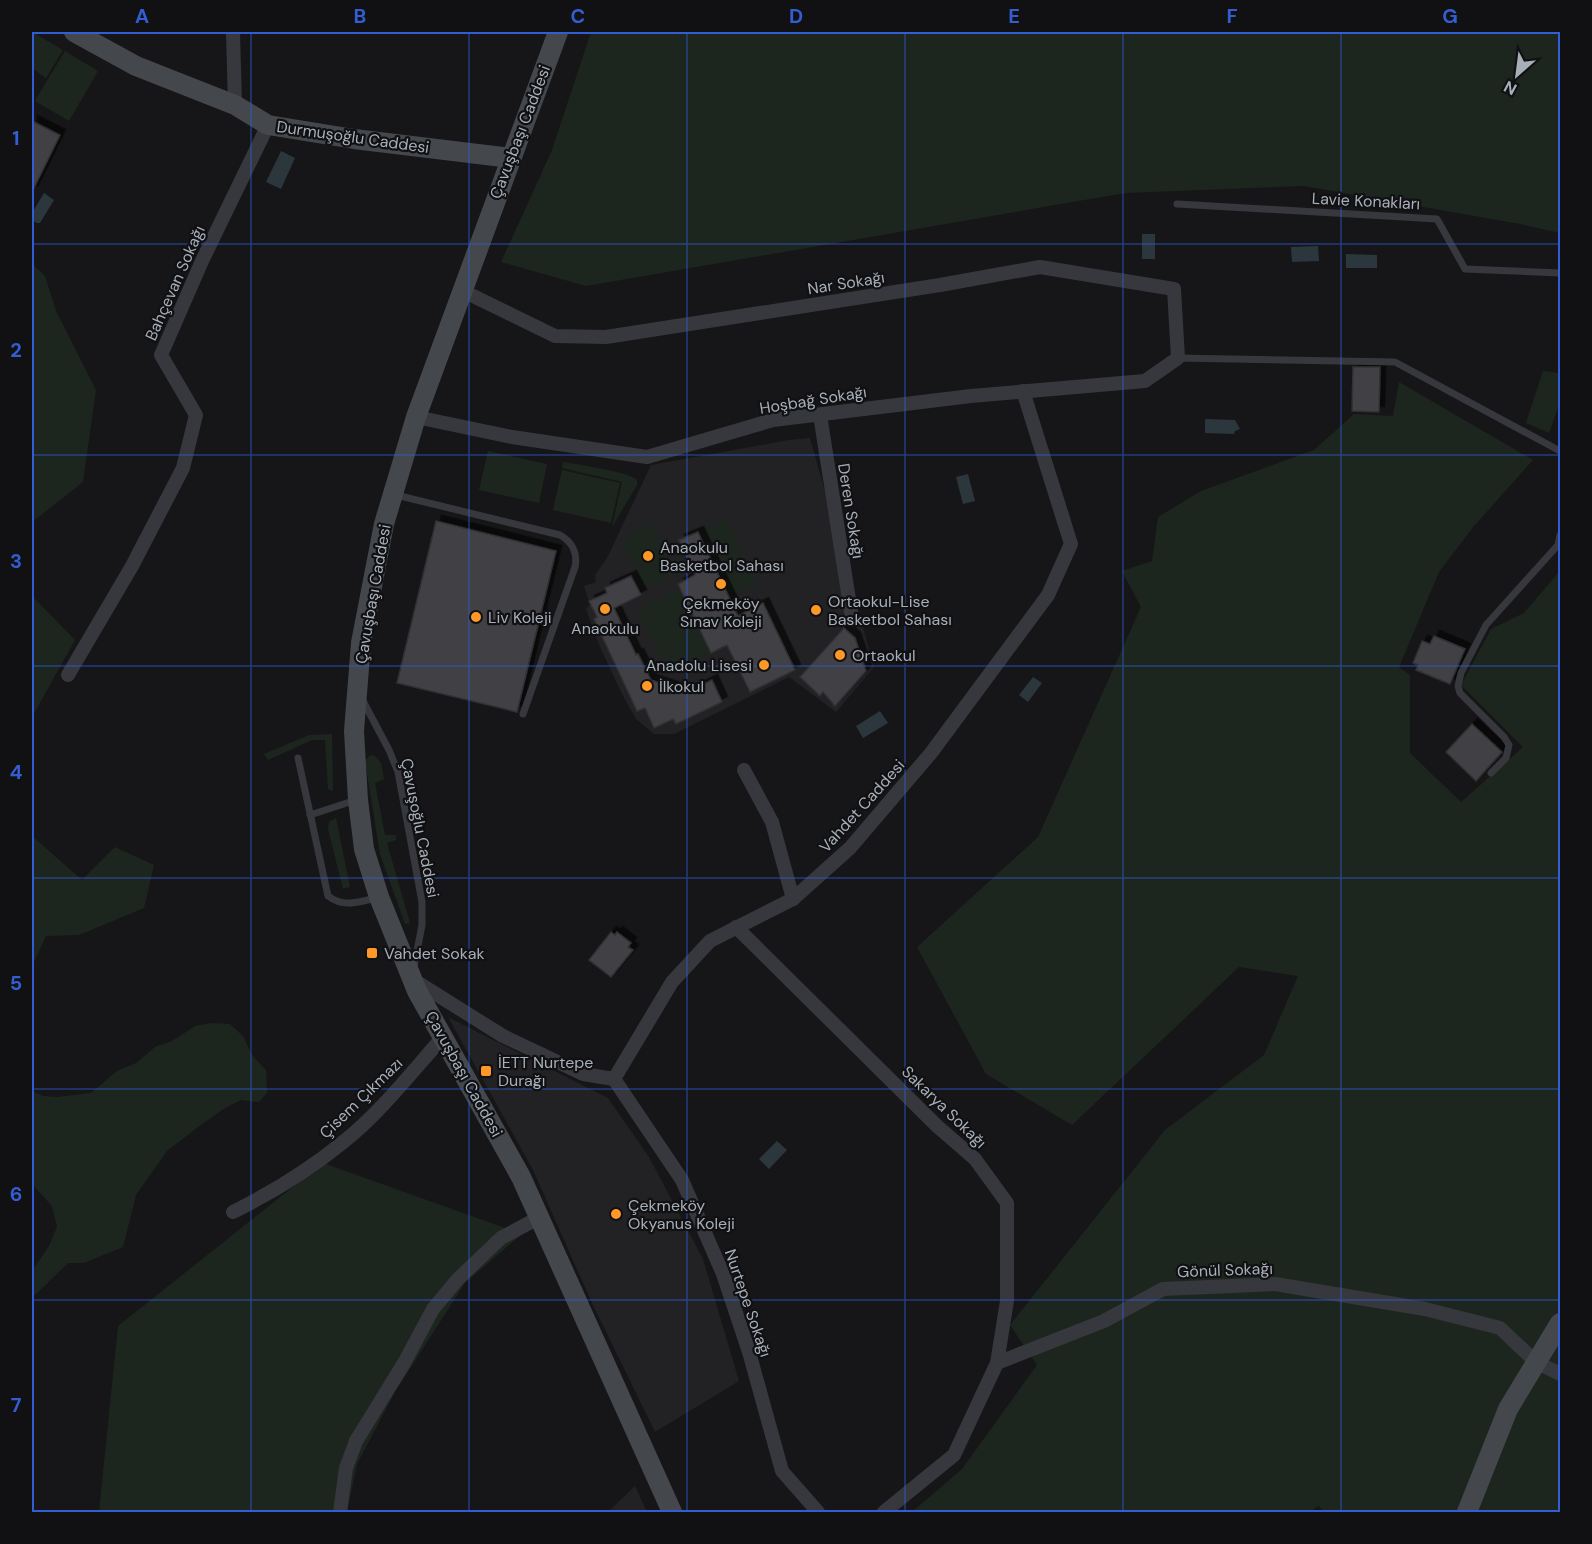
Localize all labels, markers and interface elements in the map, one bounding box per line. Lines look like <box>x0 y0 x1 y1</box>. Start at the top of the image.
text: A <box>135 3 149 29</box>
text: B <box>354 3 366 29</box>
text: C <box>571 3 585 29</box>
text: D <box>789 3 803 29</box>
text: E <box>1008 3 1020 29</box>
text: F <box>1226 3 1238 29</box>
text: G <box>1442 3 1458 29</box>
north arrow <box>1487 45 1547 105</box>
street label: Çavuşbaşı Caddesi <box>485 62 555 202</box>
text: N <box>1500 76 1520 100</box>
street label: Durmuşoğlu Caddesi <box>275 116 431 158</box>
text: 1 <box>12 125 20 151</box>
street label: Lavie Konakları <box>1311 188 1421 214</box>
street label: Bahçevan Sokağı <box>140 222 210 344</box>
street label: Nar Sokağı <box>806 267 886 299</box>
text: 2 <box>10 337 22 363</box>
street label: Hoşbağ Sokağı <box>758 381 868 419</box>
street label: Deren Sokağı <box>833 462 869 560</box>
street label: Çavuşbaşı Caddesi <box>350 523 396 665</box>
place label: Anaokulu Basketbol Sahası <box>660 537 784 576</box>
text: 3 <box>10 548 22 574</box>
marker: Anaokulu Basketbol Sahası <box>641 549 655 563</box>
marker: Çekmeköy Sınav Koleji <box>714 577 728 591</box>
place label: Ortaokul-Lise Basketbol Sahası <box>828 591 952 630</box>
place label: Çekmeköy Sınav Koleji <box>680 593 762 632</box>
marker: Anaokulu <box>598 602 612 616</box>
marker: Ortaokul-Lise Basketbol Sahası <box>809 603 823 617</box>
place label: Liv Koleji <box>488 607 552 628</box>
marker: Liv Koleji <box>469 610 483 624</box>
place label: Anaokulu <box>571 618 639 639</box>
place label: Ortaokul <box>852 645 916 666</box>
marker: Ortaokul <box>833 648 847 662</box>
place label: Anadolu Lisesi <box>646 655 752 676</box>
marker: Anadolu Lisesi <box>757 658 771 672</box>
place label: İlkokul <box>659 676 704 697</box>
marker: İlkokul <box>640 679 654 693</box>
street label: Vahdet Caddesi <box>815 755 909 857</box>
street label: Çavuşoğlu Caddesi <box>396 756 444 900</box>
text: 4 <box>10 759 23 785</box>
place label: Vahdet Sokak <box>384 943 485 964</box>
marker: Vahdet Sokak <box>365 946 379 960</box>
text: 5 <box>10 970 22 996</box>
street label: Çavuşbaşı Caddesi <box>421 1007 507 1141</box>
place label: İETT Nurtepe Durağı <box>498 1052 593 1091</box>
street label: Çisem Çıkmazı <box>315 1053 407 1143</box>
street label: Sakarya Sokağı <box>897 1061 991 1153</box>
marker: İETT Nurtepe Durağı <box>479 1064 493 1078</box>
text: 6 <box>10 1181 22 1207</box>
place label: Çekmeköy Okyanus Koleji <box>628 1195 735 1234</box>
marker: Çekmeköy Okyanus Koleji <box>609 1207 623 1221</box>
street label: Nurtepe Sokağı <box>720 1246 776 1360</box>
street label: Gönül Sokağı <box>1177 1258 1273 1282</box>
text: 7 <box>11 1392 22 1418</box>

